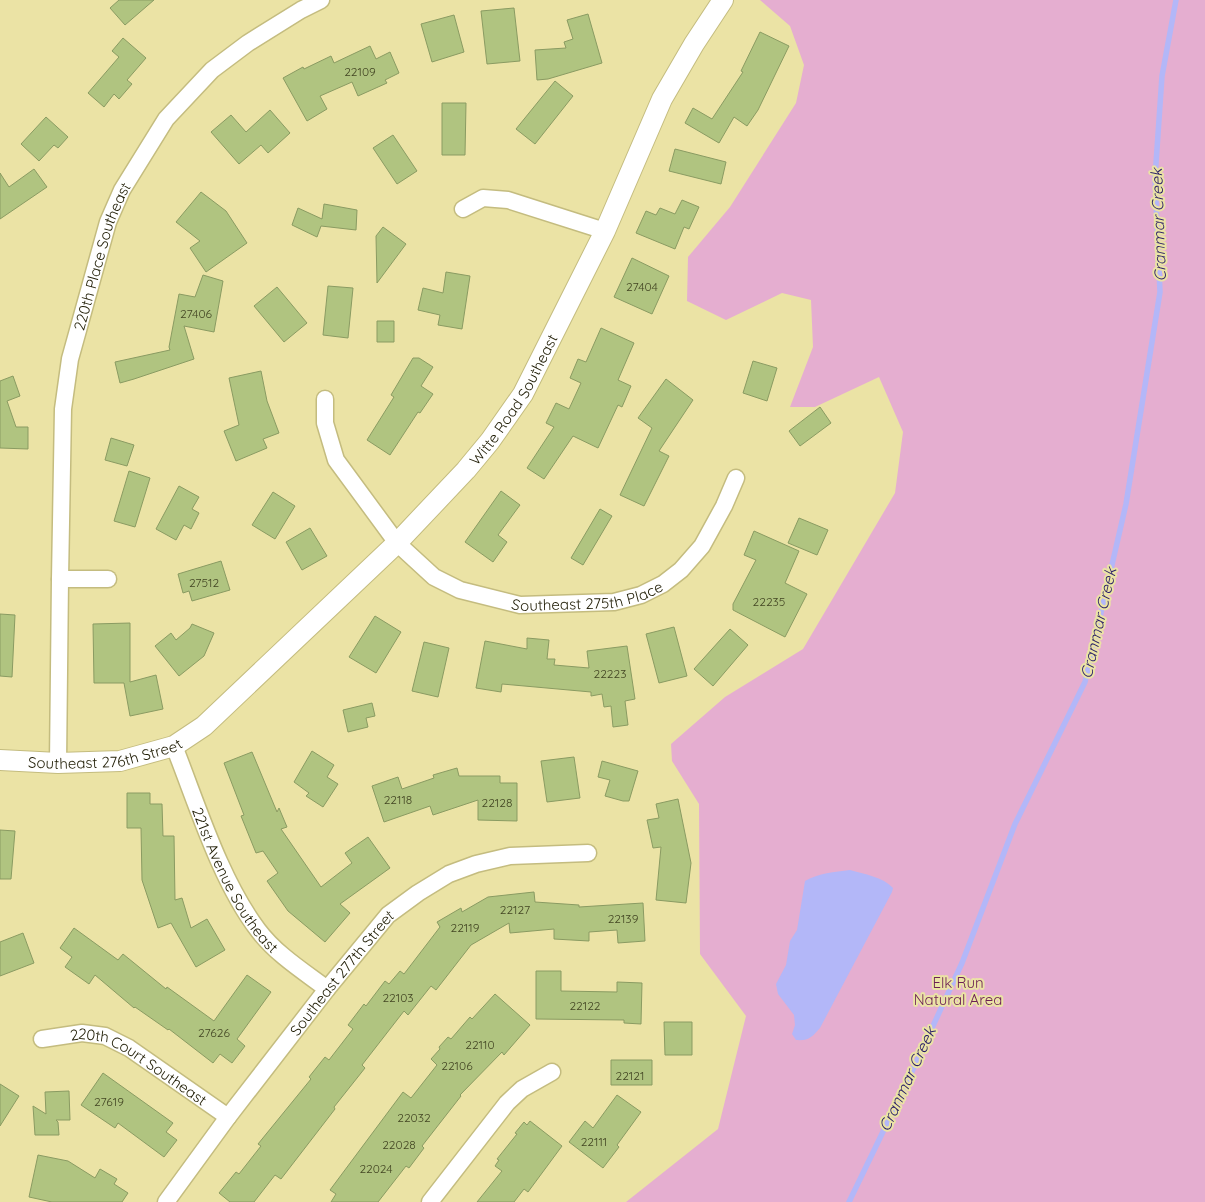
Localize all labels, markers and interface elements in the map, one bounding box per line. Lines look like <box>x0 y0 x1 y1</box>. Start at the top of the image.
house number: 22109 <box>344 64 376 79</box>
water label: Cranmar Creek <box>1146 167 1170 282</box>
street label: 220th Place Southeast <box>69 178 134 332</box>
house number: 27404 <box>626 279 658 294</box>
house number: 27406 <box>180 306 213 321</box>
street label: Witte Road Southeast <box>465 331 561 469</box>
water label: Cranmar Creek <box>1076 564 1121 680</box>
house number: 27512 <box>189 575 219 590</box>
street label: Southeast 275th Place <box>510 576 666 614</box>
house number: 22235 <box>753 594 785 609</box>
house number: 22223 <box>594 666 626 681</box>
street label: Southeast 276th Street <box>28 734 186 773</box>
house number: 22118 <box>384 792 412 807</box>
house number: 22128 <box>482 795 512 810</box>
street label: 221st Avenue Southeast <box>188 805 283 957</box>
house number: 22127 <box>500 902 530 917</box>
street label: Southeast 277th Street <box>285 905 397 1039</box>
house number: 22139 <box>608 911 639 926</box>
house number: 22119 <box>451 920 480 935</box>
park label: Elk Run Natural Area <box>914 973 1002 1009</box>
house number: 22103 <box>382 990 414 1005</box>
house number: 22122 <box>569 998 601 1013</box>
water label: Cranmar Creek <box>874 1022 941 1134</box>
street label: 220th Court Southeast <box>69 1023 211 1109</box>
house number: 27626 <box>198 1025 230 1040</box>
house number: 22110 <box>465 1037 495 1052</box>
house number: 22106 <box>441 1058 473 1073</box>
house number: 22121 <box>616 1068 644 1083</box>
house number: 27619 <box>94 1094 124 1109</box>
house number: 22032 <box>397 1110 431 1125</box>
house number: 22111 <box>581 1134 607 1149</box>
house number: 22028 <box>382 1137 416 1152</box>
house number: 22024 <box>359 1161 393 1176</box>

